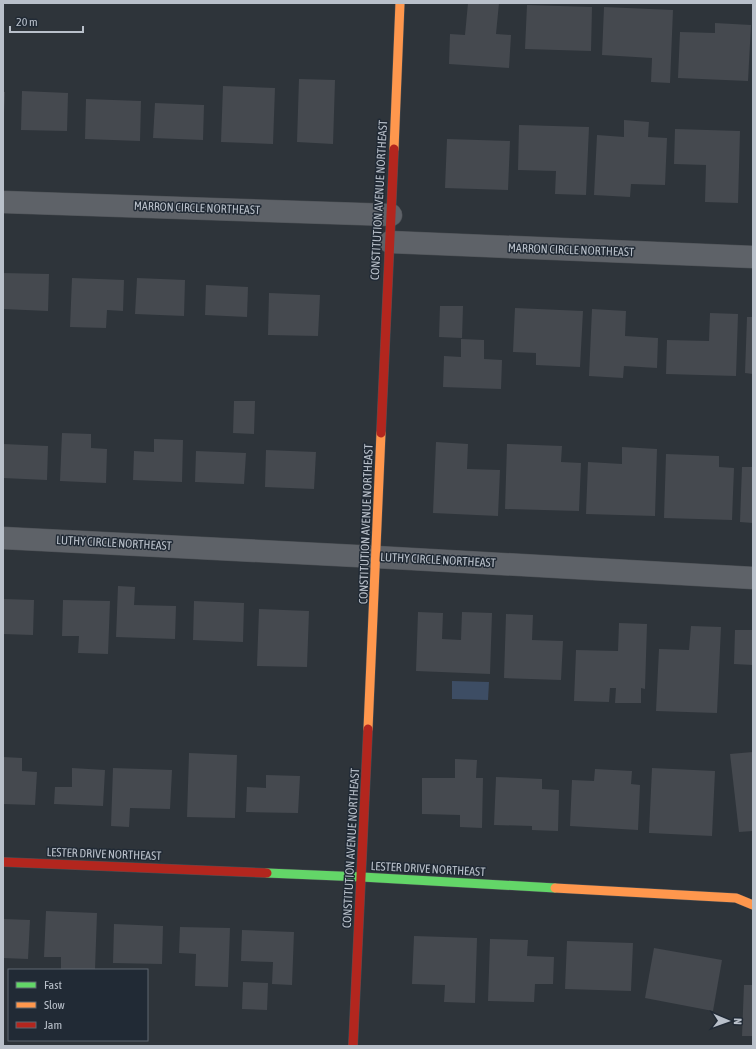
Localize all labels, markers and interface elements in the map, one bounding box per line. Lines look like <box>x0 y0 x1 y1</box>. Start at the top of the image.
scale bar <box>10 8 83 34</box>
text: 20 m <box>16 15 38 29</box>
street label: CONSTITUTION AVENUE NORTHEAST <box>368 119 390 280</box>
street label: MARRON CIRCLE NORTHEAST <box>134 199 261 217</box>
street label: MARRON CIRCLE NORTHEAST <box>508 241 635 259</box>
street label: CONSTITUTION AVENUE NORTHEAST <box>356 443 376 604</box>
street label: LUTHY CIRCLE NORTHEAST <box>56 533 173 553</box>
street label: LUTHY CIRCLE NORTHEAST <box>380 550 497 570</box>
street label: CONSTITUTION AVENUE NORTHEAST <box>340 767 362 928</box>
street label: LESTER DRIVE NORTHEAST <box>46 845 162 863</box>
street label: LESTER DRIVE NORTHEAST <box>370 859 486 879</box>
legend <box>8 969 148 1041</box>
text: Fast <box>44 978 62 992</box>
text: Slow <box>44 998 65 1012</box>
north arrow <box>708 1001 748 1041</box>
text: Jam <box>44 1018 62 1032</box>
text: N <box>732 1018 744 1025</box>

